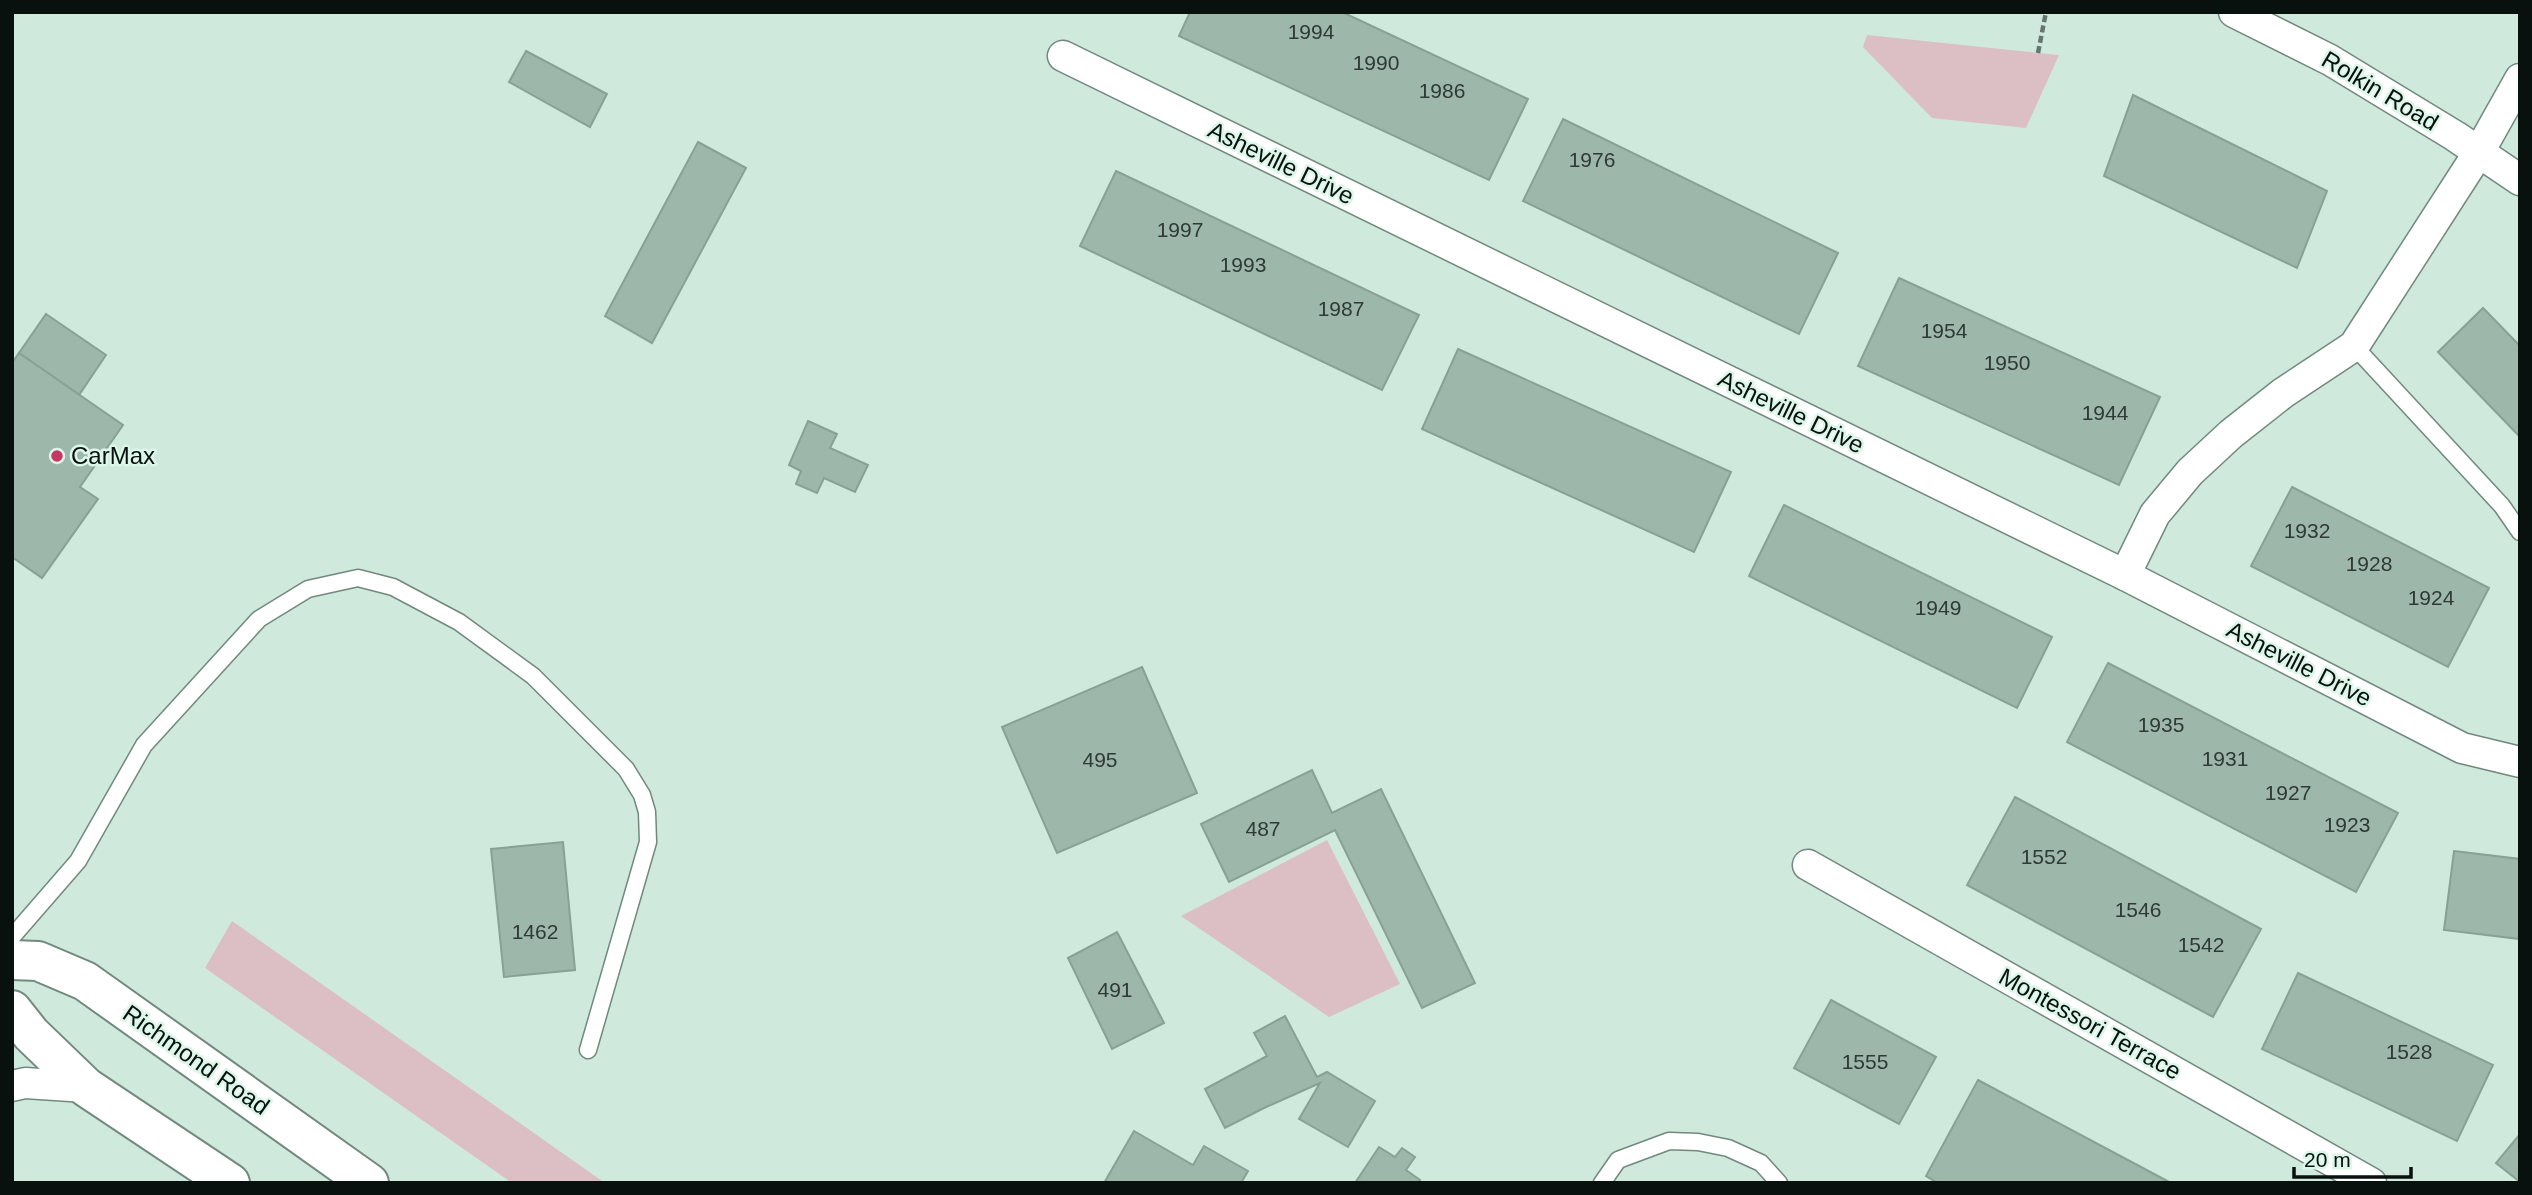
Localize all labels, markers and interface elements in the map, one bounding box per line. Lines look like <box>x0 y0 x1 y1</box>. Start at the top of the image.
house number: 1994 <box>1288 20 1335 43</box>
street label: Rolkin Road <box>2317 45 2443 136</box>
house number: 1990 <box>1353 51 1399 74</box>
house number: 1986 <box>1419 79 1465 102</box>
street label: Asheville Drive <box>1204 116 1358 209</box>
house number: 1976 <box>1569 148 1615 171</box>
house number: 1997 <box>1157 218 1203 241</box>
house number: 1993 <box>1220 253 1266 276</box>
house number: 1987 <box>1318 297 1364 320</box>
house number: 1954 <box>1921 319 1968 342</box>
house number: 1950 <box>1984 351 2030 374</box>
street label: Asheville Drive <box>1714 365 1868 458</box>
house number: 1944 <box>2082 401 2129 424</box>
place label: CarMax <box>71 442 155 469</box>
marker: CarMax <box>49 448 65 464</box>
house number: 1932 <box>2284 519 2330 542</box>
house number: 1928 <box>2346 552 2392 575</box>
house number: 1924 <box>2408 586 2455 609</box>
house number: 1949 <box>1915 596 1961 619</box>
street label: Asheville Drive <box>2222 615 2376 712</box>
house number: 1935 <box>2138 713 2184 736</box>
house number: 1931 <box>2202 747 2248 770</box>
house number: 495 <box>1082 748 1118 771</box>
house number: 1927 <box>2265 781 2311 804</box>
house number: 1923 <box>2324 813 2370 836</box>
house number: 487 <box>1245 817 1281 840</box>
house number: 1552 <box>2021 845 2067 868</box>
house number: 1546 <box>2115 898 2161 921</box>
house number: 1462 <box>512 920 558 943</box>
house number: 1542 <box>2178 933 2224 956</box>
street label: Montessori Terrace <box>1995 962 2186 1085</box>
house number: 491 <box>1097 978 1133 1001</box>
street label: Richmond Road <box>118 999 275 1120</box>
house number: 1528 <box>2386 1040 2432 1063</box>
house number: 1555 <box>1842 1050 1888 1073</box>
scale bar <box>2294 1136 2411 1180</box>
text: 20 m <box>2304 1148 2351 1171</box>

